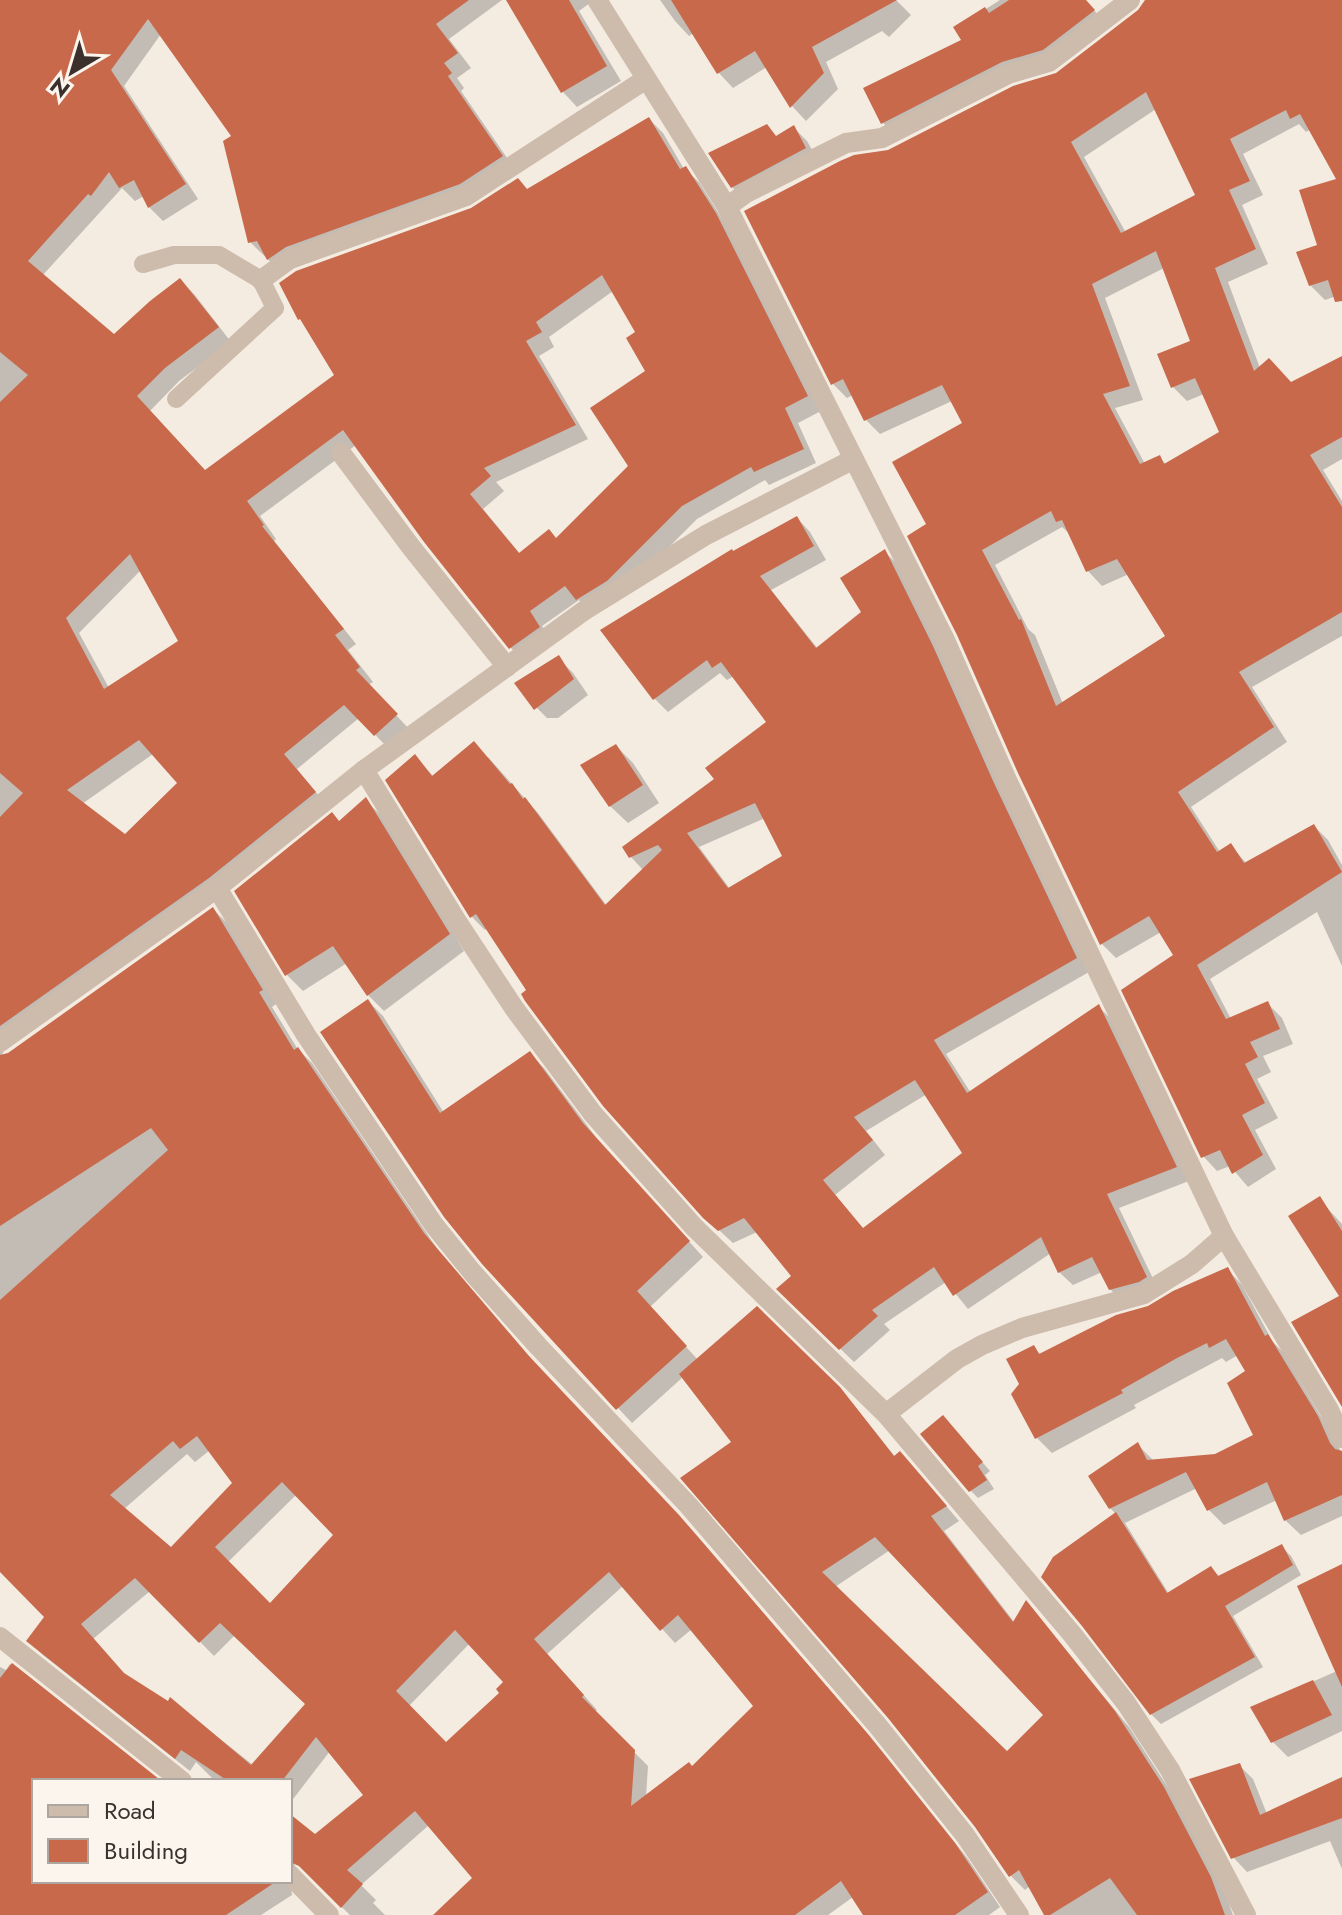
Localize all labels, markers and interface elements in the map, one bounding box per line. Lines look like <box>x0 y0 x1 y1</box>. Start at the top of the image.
north arrow <box>32 32 112 112</box>
text: N <box>43 70 76 106</box>
legend <box>32 1779 292 1883</box>
text: Road <box>104 1793 156 1828</box>
text: Building <box>104 1833 188 1868</box>

